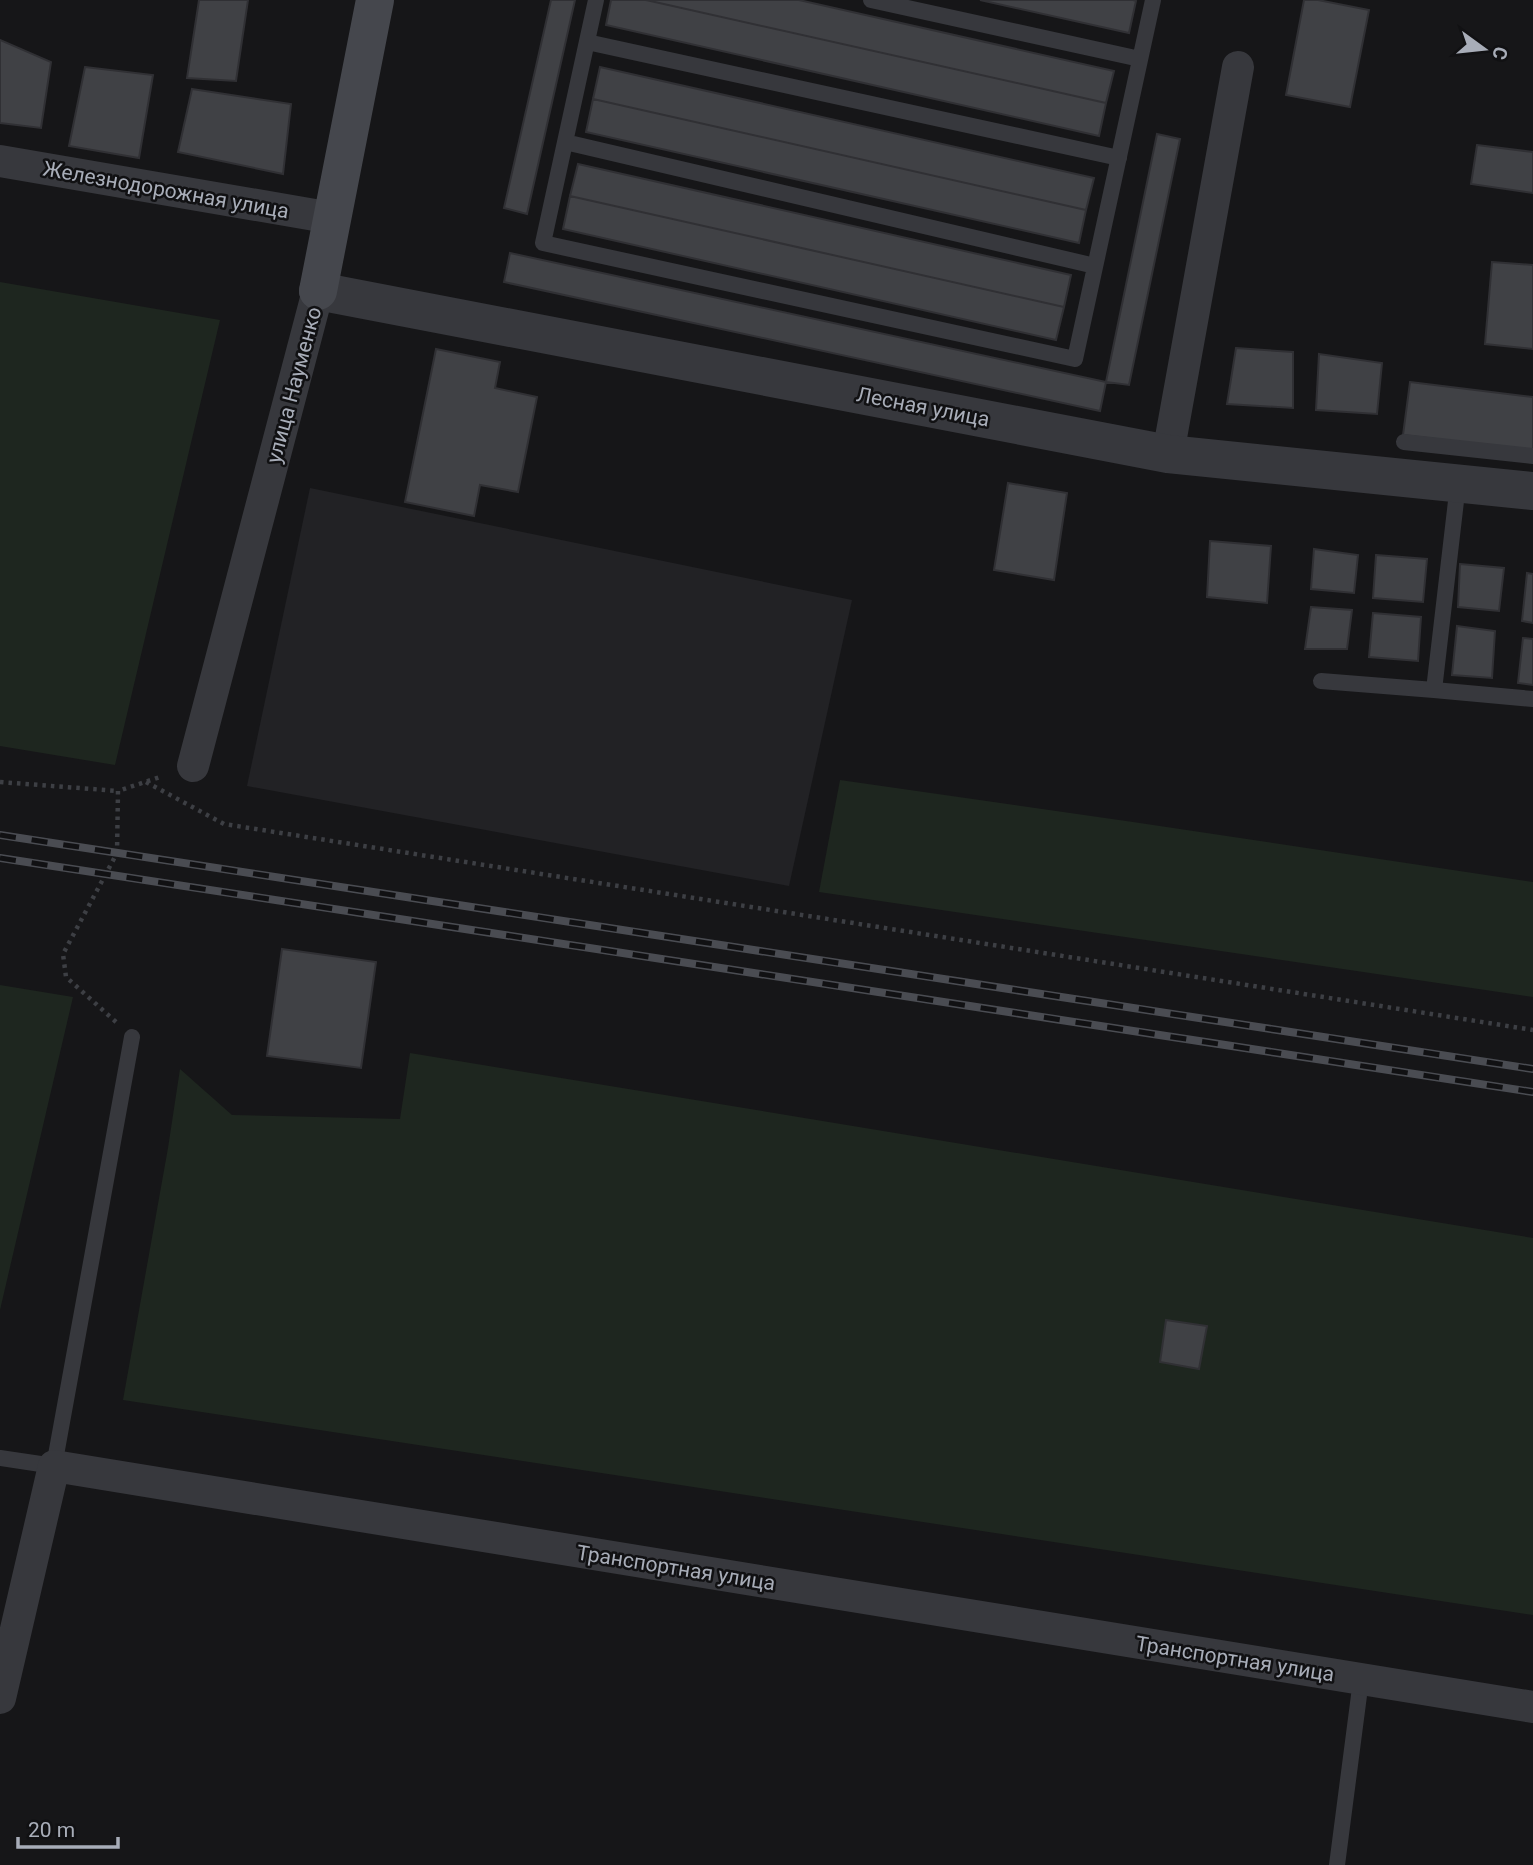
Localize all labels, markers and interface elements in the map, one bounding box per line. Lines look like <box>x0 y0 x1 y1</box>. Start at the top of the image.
north arrow <box>1449 14 1519 84</box>
text: С <box>1487 44 1513 62</box>
street label: Железнодорожная улица <box>41 157 291 223</box>
street label: улица Науменко <box>262 304 326 466</box>
street label: Лесная улица <box>854 382 992 432</box>
street label: Транспортная улица <box>575 1540 777 1596</box>
street label: Транспортная улица <box>1134 1631 1336 1687</box>
scale bar <box>18 1806 117 1850</box>
text: 20 m <box>28 1818 75 1842</box>

